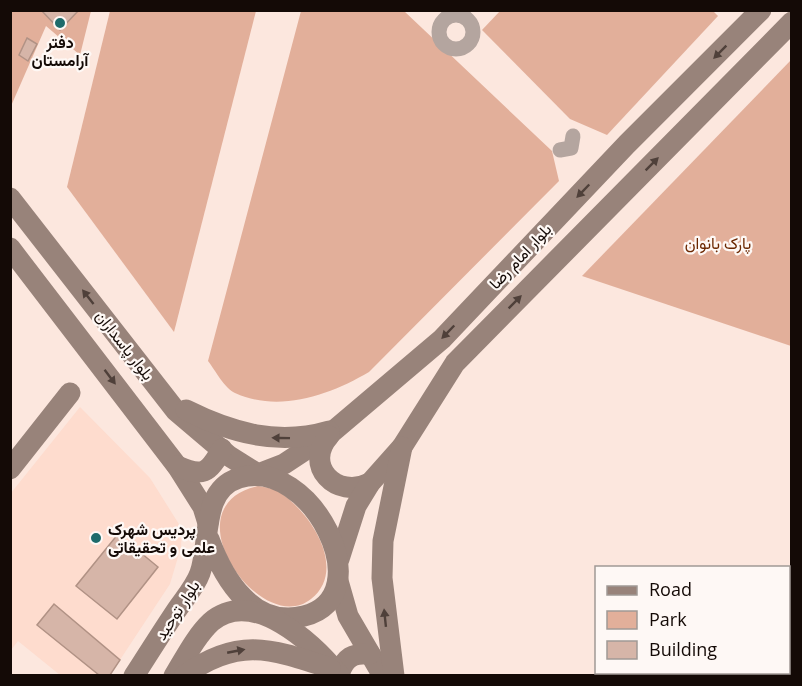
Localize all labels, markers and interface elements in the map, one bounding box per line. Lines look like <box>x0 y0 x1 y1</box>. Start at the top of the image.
marker: دفتر آرامستان <box>53 16 67 30</box>
place label: دفتر آرامستان <box>32 31 90 71</box>
one-way arrow <box>712 45 727 59</box>
one-way arrow <box>645 156 659 171</box>
one-way arrow <box>576 183 590 197</box>
street label: بلوار امام رضا <box>484 218 556 294</box>
park label: پارک بانوان <box>685 232 751 255</box>
one-way arrow <box>82 290 94 305</box>
one-way arrow <box>508 295 522 310</box>
street label: بلوار پاسداران <box>90 305 159 385</box>
one-way arrow <box>442 325 456 339</box>
one-way arrow <box>104 369 116 385</box>
one-way arrow <box>271 433 290 443</box>
place label: پردیس شهرک علمی و تحقیقاتی <box>108 518 215 558</box>
marker: پردیس شهرک علمی و تحقیقاتی <box>89 531 103 545</box>
legend <box>595 566 790 674</box>
street label: بلوار توحید <box>149 576 205 644</box>
text: Road <box>649 577 692 601</box>
text: Park <box>649 607 687 631</box>
one-way arrow <box>380 608 390 627</box>
text: Building <box>649 637 717 661</box>
one-way arrow <box>227 646 246 655</box>

